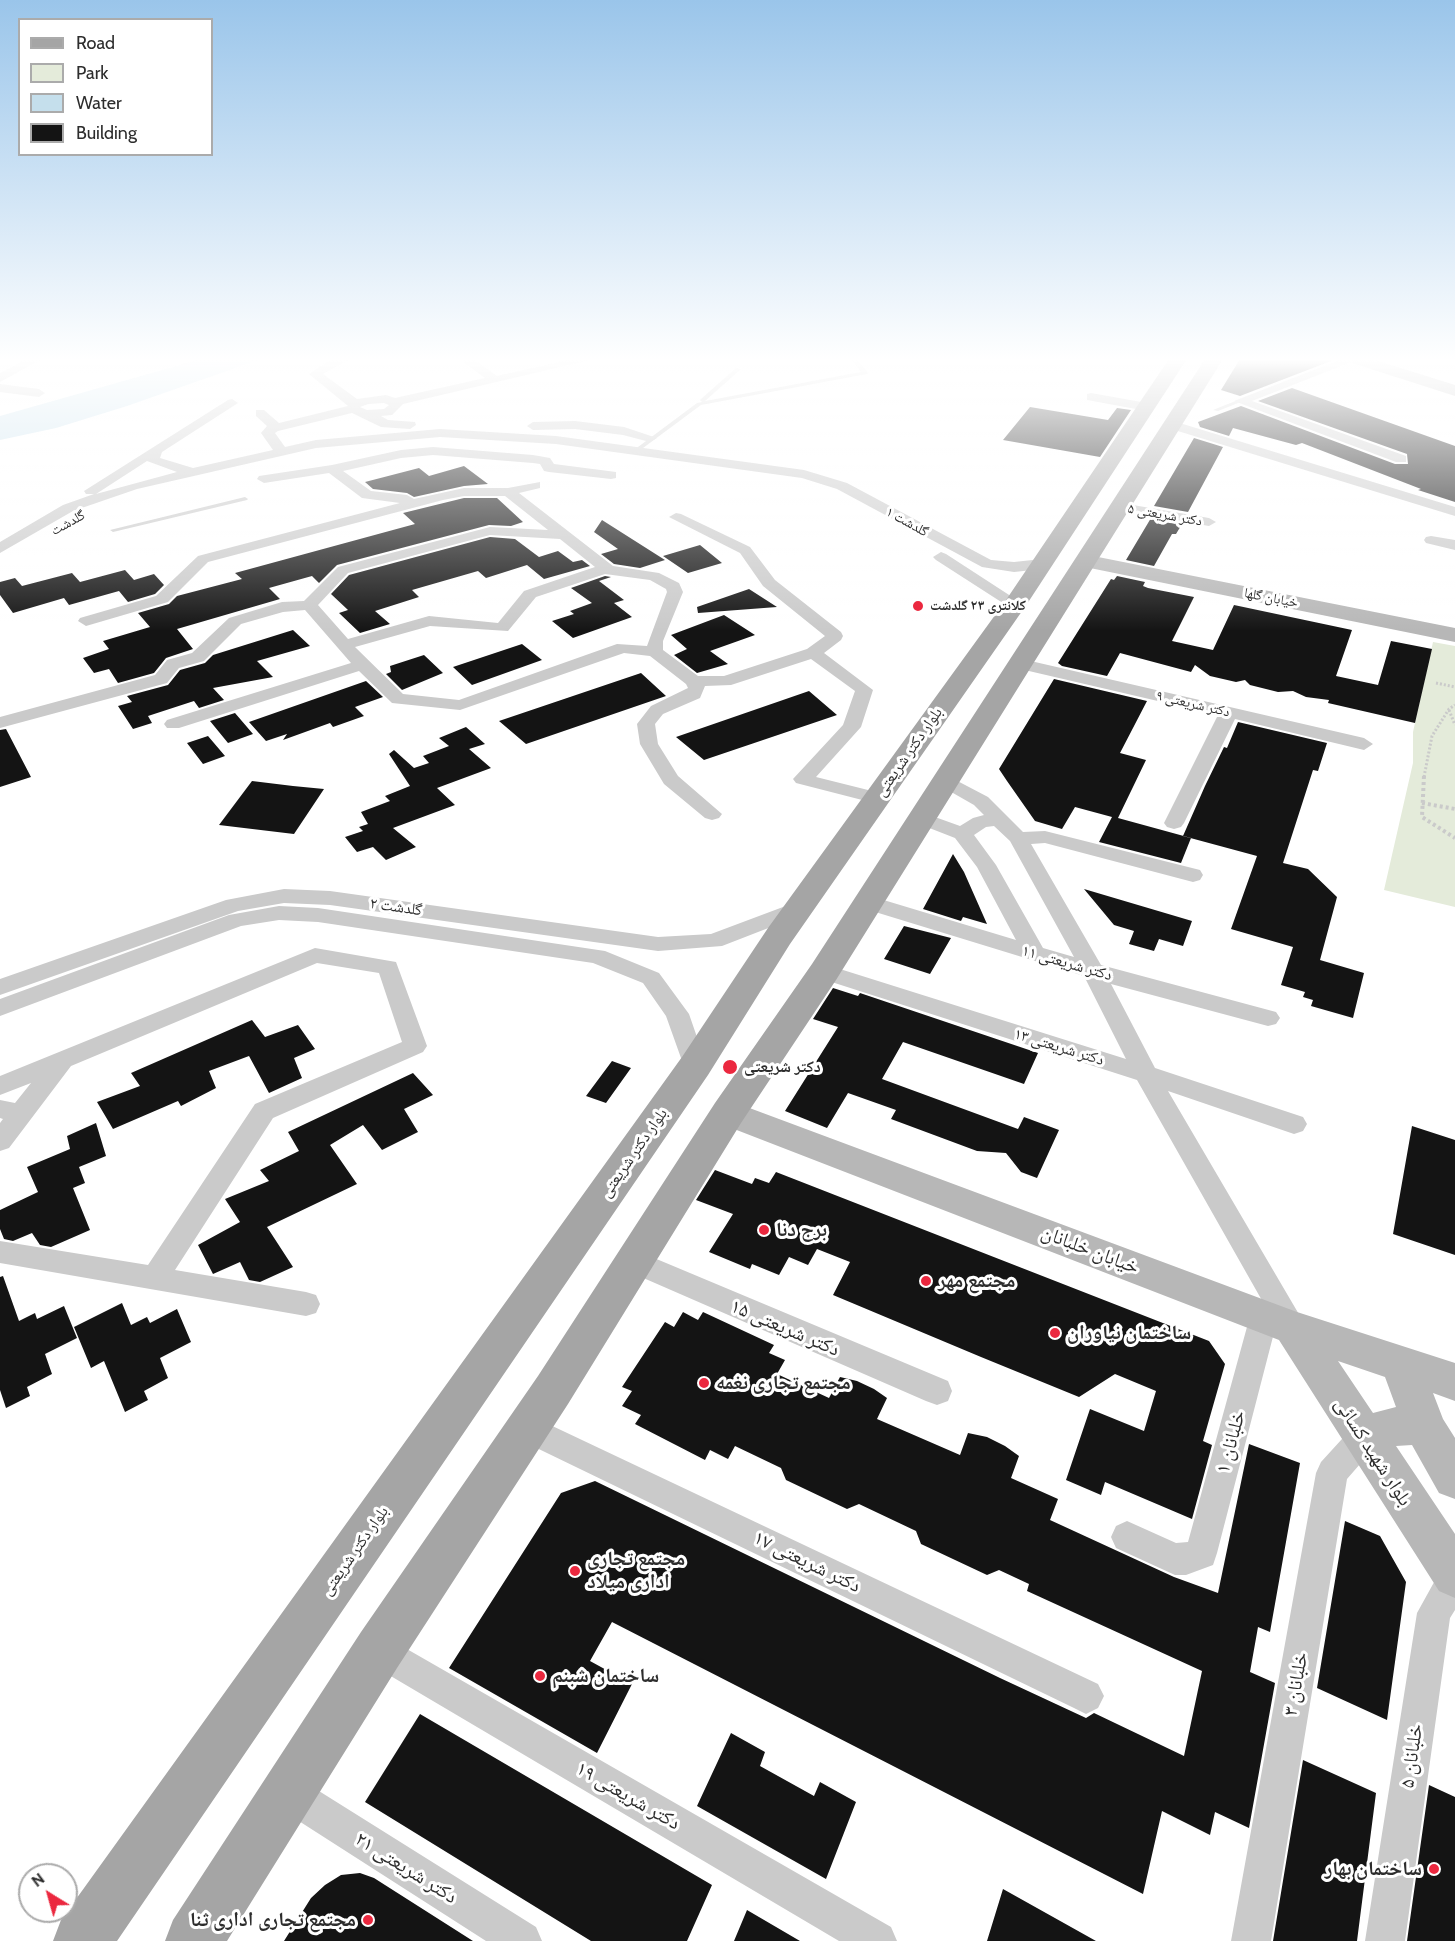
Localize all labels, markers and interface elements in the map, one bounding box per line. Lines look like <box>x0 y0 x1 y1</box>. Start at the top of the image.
legend <box>18 18 213 156</box>
text: Road <box>76 32 115 54</box>
text: Park <box>76 62 108 84</box>
text: Water <box>76 92 122 114</box>
text: Building <box>76 122 137 144</box>
street label: ۵ دکتر شریعتی <box>1127 500 1203 530</box>
street label: گلدشت ۱ <box>883 504 931 540</box>
street label: گلدشت <box>48 507 88 539</box>
street label: خیابان گلها <box>1243 585 1299 611</box>
place label: کلانتری ۲۳ گلدشت <box>930 598 1026 614</box>
marker: کلانتری ۲۳ گلدشت <box>911 599 925 613</box>
street label: دکتر شریعتی ۹ <box>1155 687 1231 721</box>
street label: بلوار دکتر شریعتی <box>871 704 947 800</box>
street label: گلدشت ۲ <box>369 894 423 920</box>
street label: ۱۱ دکتر شریعتی <box>1020 941 1114 985</box>
street label: ۱۳ دکتر شریعتی <box>1012 1024 1106 1070</box>
place label: دکتر شریعتی <box>744 1057 821 1077</box>
marker: دکتر شریعتی <box>721 1058 739 1076</box>
street label: بلوار دکتر شریعتی <box>596 1105 672 1201</box>
place label: برج دنا <box>776 1218 827 1242</box>
street label: خیابان خلبانان <box>1038 1220 1142 1280</box>
marker: برج دنا <box>757 1223 771 1237</box>
place label: مجتمع مهر <box>938 1269 1015 1293</box>
marker: مجتمع مهر <box>919 1274 933 1288</box>
street label: ۱۵ دکتر شریعتی <box>727 1294 843 1362</box>
place label: ساختمان نیاوران <box>1067 1321 1191 1345</box>
marker: ساختمان نیاوران <box>1048 1326 1062 1340</box>
place label: مجتمع تجاری نغمه <box>716 1371 851 1395</box>
marker: مجتمع تجاری نغمه <box>697 1376 711 1390</box>
street label: بلوار شهید کسائی <box>1329 1393 1417 1511</box>
street label: ۱ خلبانان <box>1211 1408 1251 1476</box>
street label: بلوار دکتر شریعتی <box>317 1503 393 1599</box>
street label: ۱۷ دکتر شریعتی <box>750 1526 864 1598</box>
place label: مجتمع تجاری اداری میلاد <box>587 1547 685 1594</box>
marker: مجتمع تجاری اداری میلاد <box>568 1564 582 1578</box>
street label: ۳ خلبانان <box>1279 1650 1313 1718</box>
place label: ساختمان شبنم <box>552 1664 659 1688</box>
marker: ساختمان شبنم <box>533 1669 547 1683</box>
street label: ۵ خلبانان <box>1396 1723 1428 1789</box>
street label: ۱۹ دکتر شریعتی <box>572 1757 684 1835</box>
street label: ۲۱ دکتر شریعتی <box>350 1827 462 1909</box>
place label: ساختمان بهار <box>1325 1857 1422 1881</box>
marker: ساختمان بهار <box>1427 1862 1441 1876</box>
north arrow <box>18 1863 78 1923</box>
text: N <box>28 1869 48 1891</box>
place label: مجتمع تجاری اداری ثنا <box>190 1908 356 1932</box>
marker: مجتمع تجاری اداری ثنا <box>361 1913 375 1927</box>

